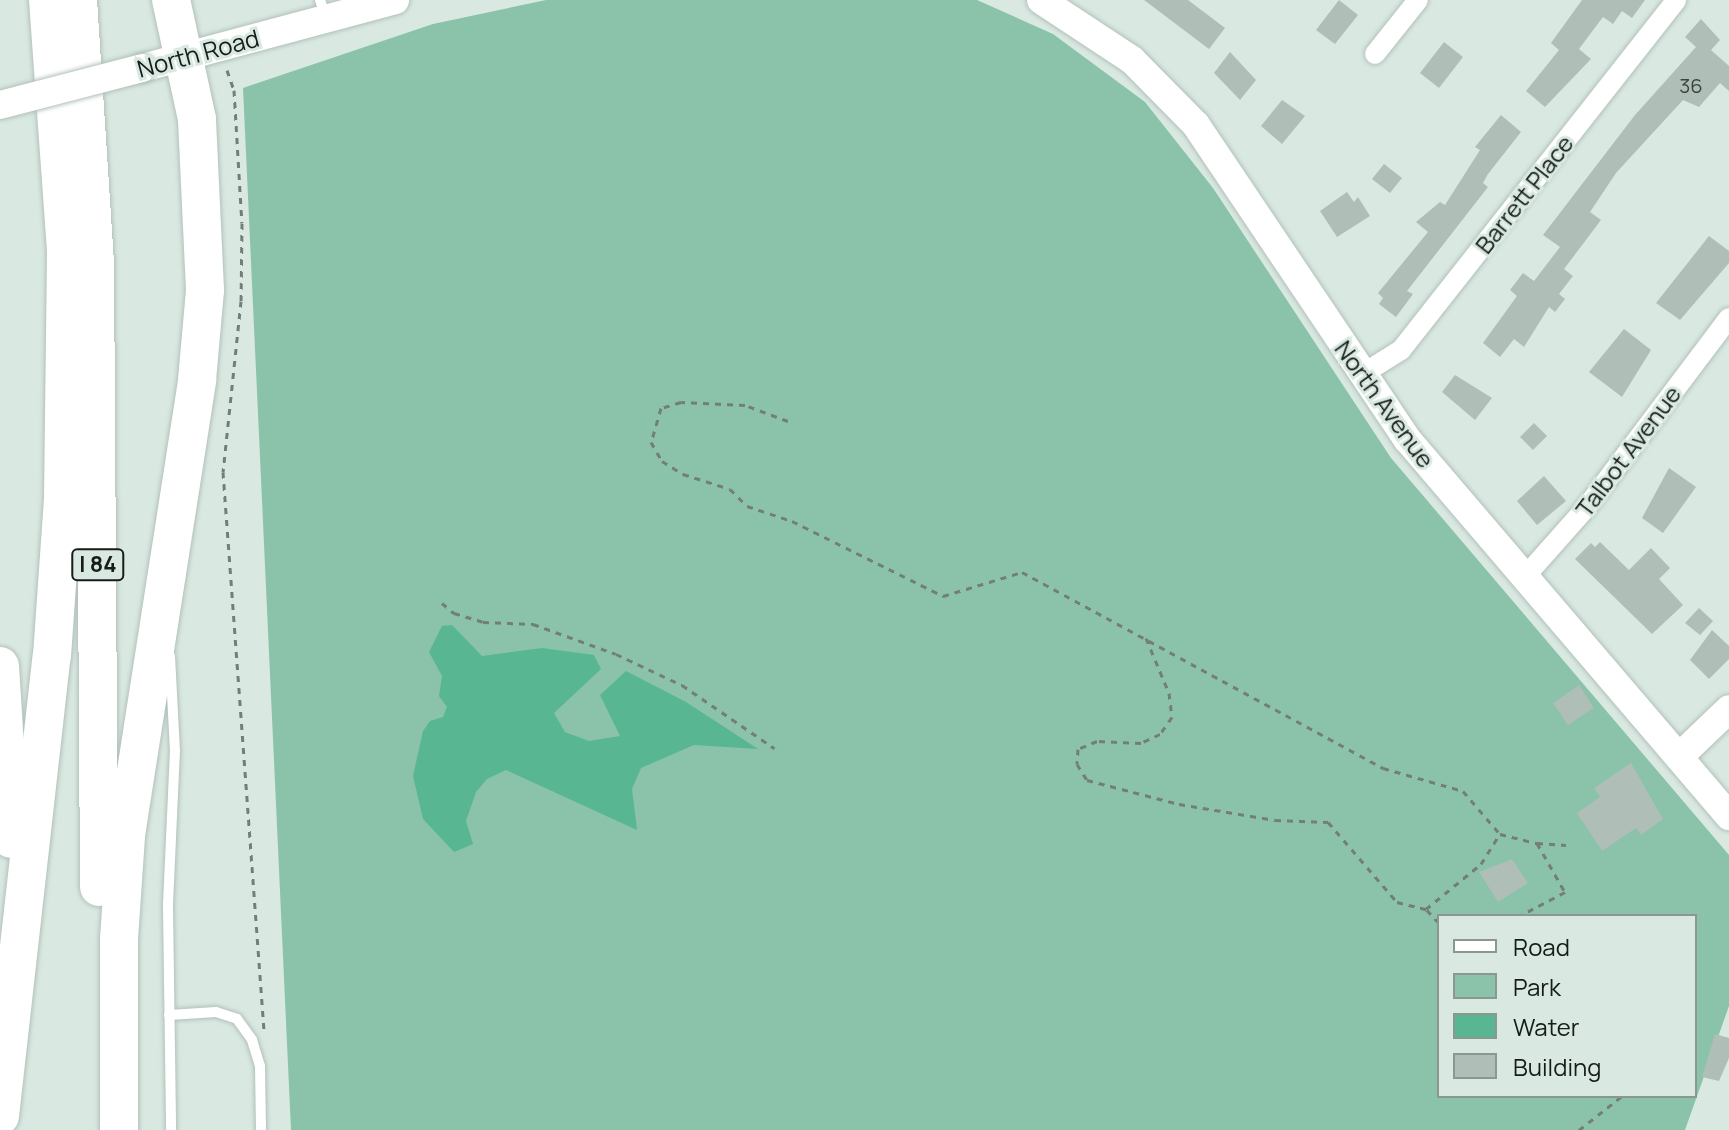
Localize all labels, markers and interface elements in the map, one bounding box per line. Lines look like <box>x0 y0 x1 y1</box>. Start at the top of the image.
street label: North Road <box>134 23 262 83</box>
house number: 36 <box>1679 73 1703 97</box>
street label: Barrett Place <box>1469 129 1579 259</box>
street label: North Avenue <box>1329 335 1441 473</box>
street label: Talbot Avenue <box>1569 380 1687 522</box>
road number: I 84 <box>70 547 126 583</box>
legend <box>1437 914 1697 1098</box>
text: Road <box>1513 930 1570 963</box>
text: Park <box>1513 970 1561 1003</box>
text: Water <box>1513 1010 1580 1043</box>
text: Building <box>1513 1050 1601 1083</box>

